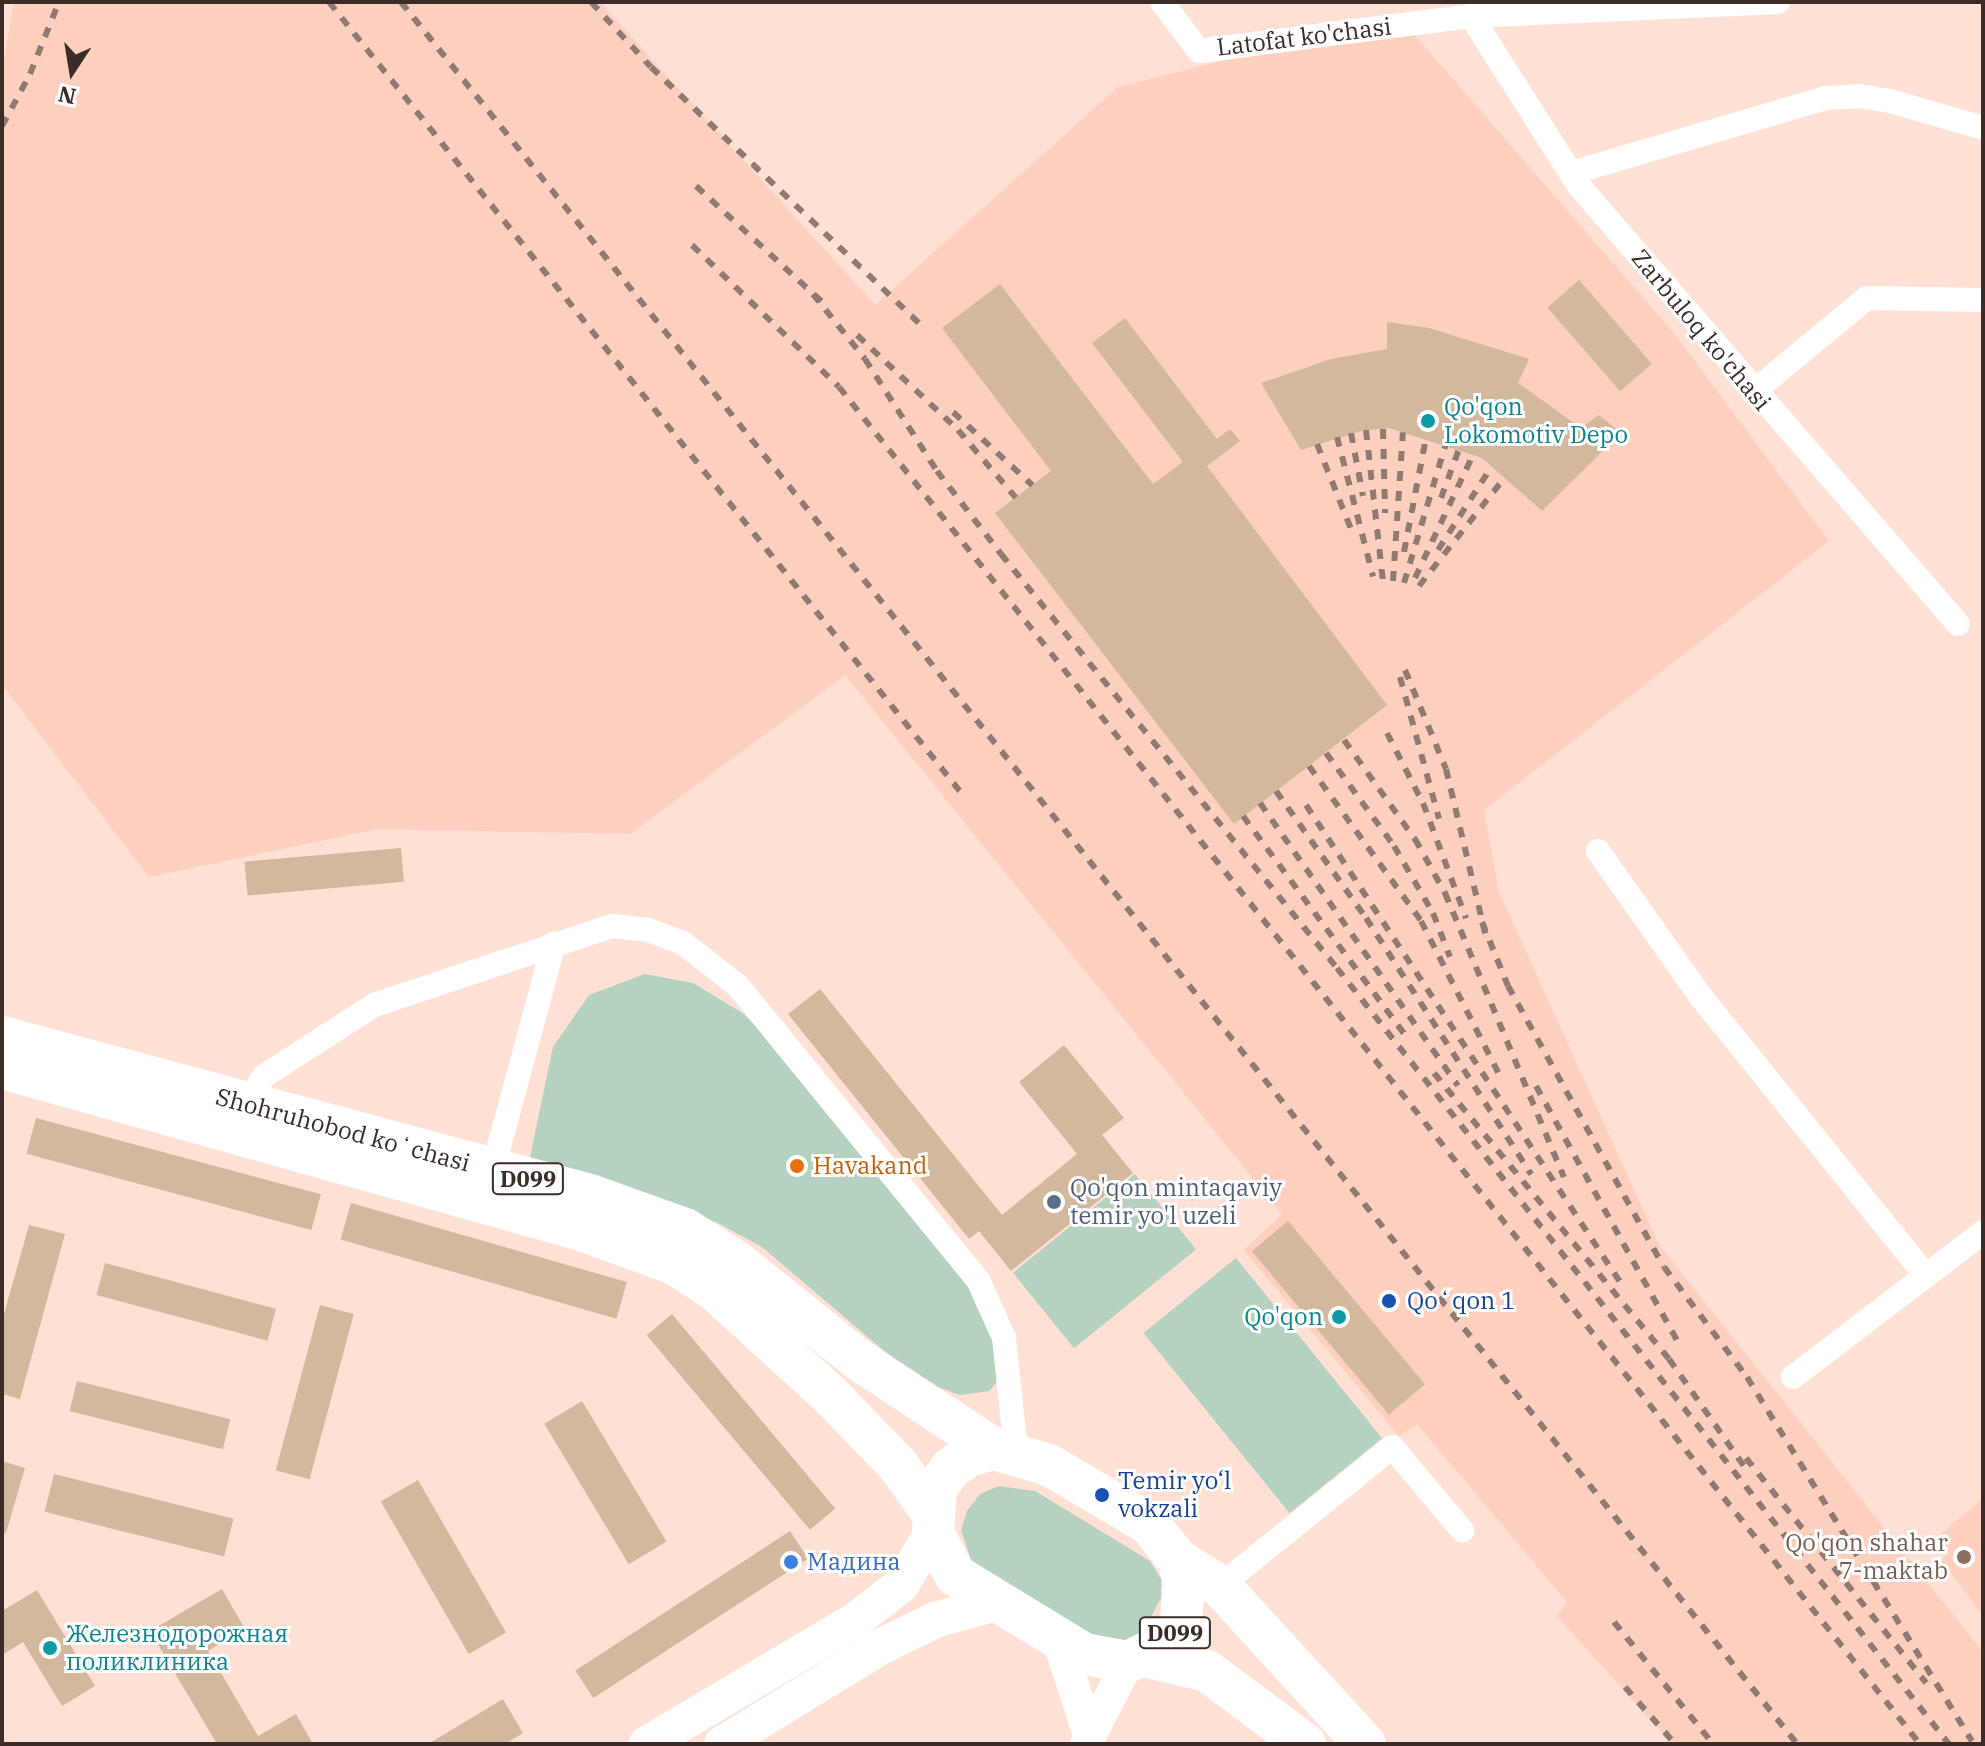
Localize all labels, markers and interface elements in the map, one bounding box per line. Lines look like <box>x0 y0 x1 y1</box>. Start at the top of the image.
street label: Latofat ko'chasi <box>1215 12 1393 62</box>
north arrow <box>32 32 112 112</box>
text: N <box>55 80 78 112</box>
street label: Zarbuloq ko'chasi <box>1625 244 1777 416</box>
place label: Qo'qon Lokomotiv Depo <box>1444 393 1628 449</box>
marker: Qo'qon Lokomotiv Depo <box>1419 412 1437 430</box>
street label: Shohruhobod koʻchasi <box>213 1082 473 1178</box>
place label: Havakand <box>813 1152 927 1180</box>
marker: Havakand <box>788 1157 806 1175</box>
road number: D099 <box>490 1161 566 1197</box>
place label: Qo'qon mintaqaviy temir yo'l uzeli <box>1070 1174 1282 1230</box>
marker: Qo'qon mintaqaviy temir yo'l uzeli <box>1045 1193 1063 1211</box>
place label: Qoʻqon 1 <box>1407 1287 1515 1315</box>
marker: Qoʻqon 1 <box>1378 1290 1400 1312</box>
place label: Qo'qon <box>1244 1303 1323 1331</box>
marker: Qo'qon <box>1330 1308 1348 1326</box>
place label: Temir yo‘l vokzali <box>1118 1467 1231 1523</box>
marker: Temir yo‘l vokzali <box>1093 1486 1111 1504</box>
place label: Qo'qon shahar 7-maktab <box>1785 1529 1948 1585</box>
place label: Мадина <box>807 1548 901 1576</box>
marker: Qo'qon shahar 7-maktab <box>1955 1548 1973 1566</box>
marker: Мадина <box>782 1553 800 1571</box>
road number: D099 <box>1137 1615 1213 1651</box>
place label: Железнодорожная поликлиника <box>66 1620 288 1676</box>
marker: Железнодорожная поликлиника <box>41 1639 59 1657</box>

